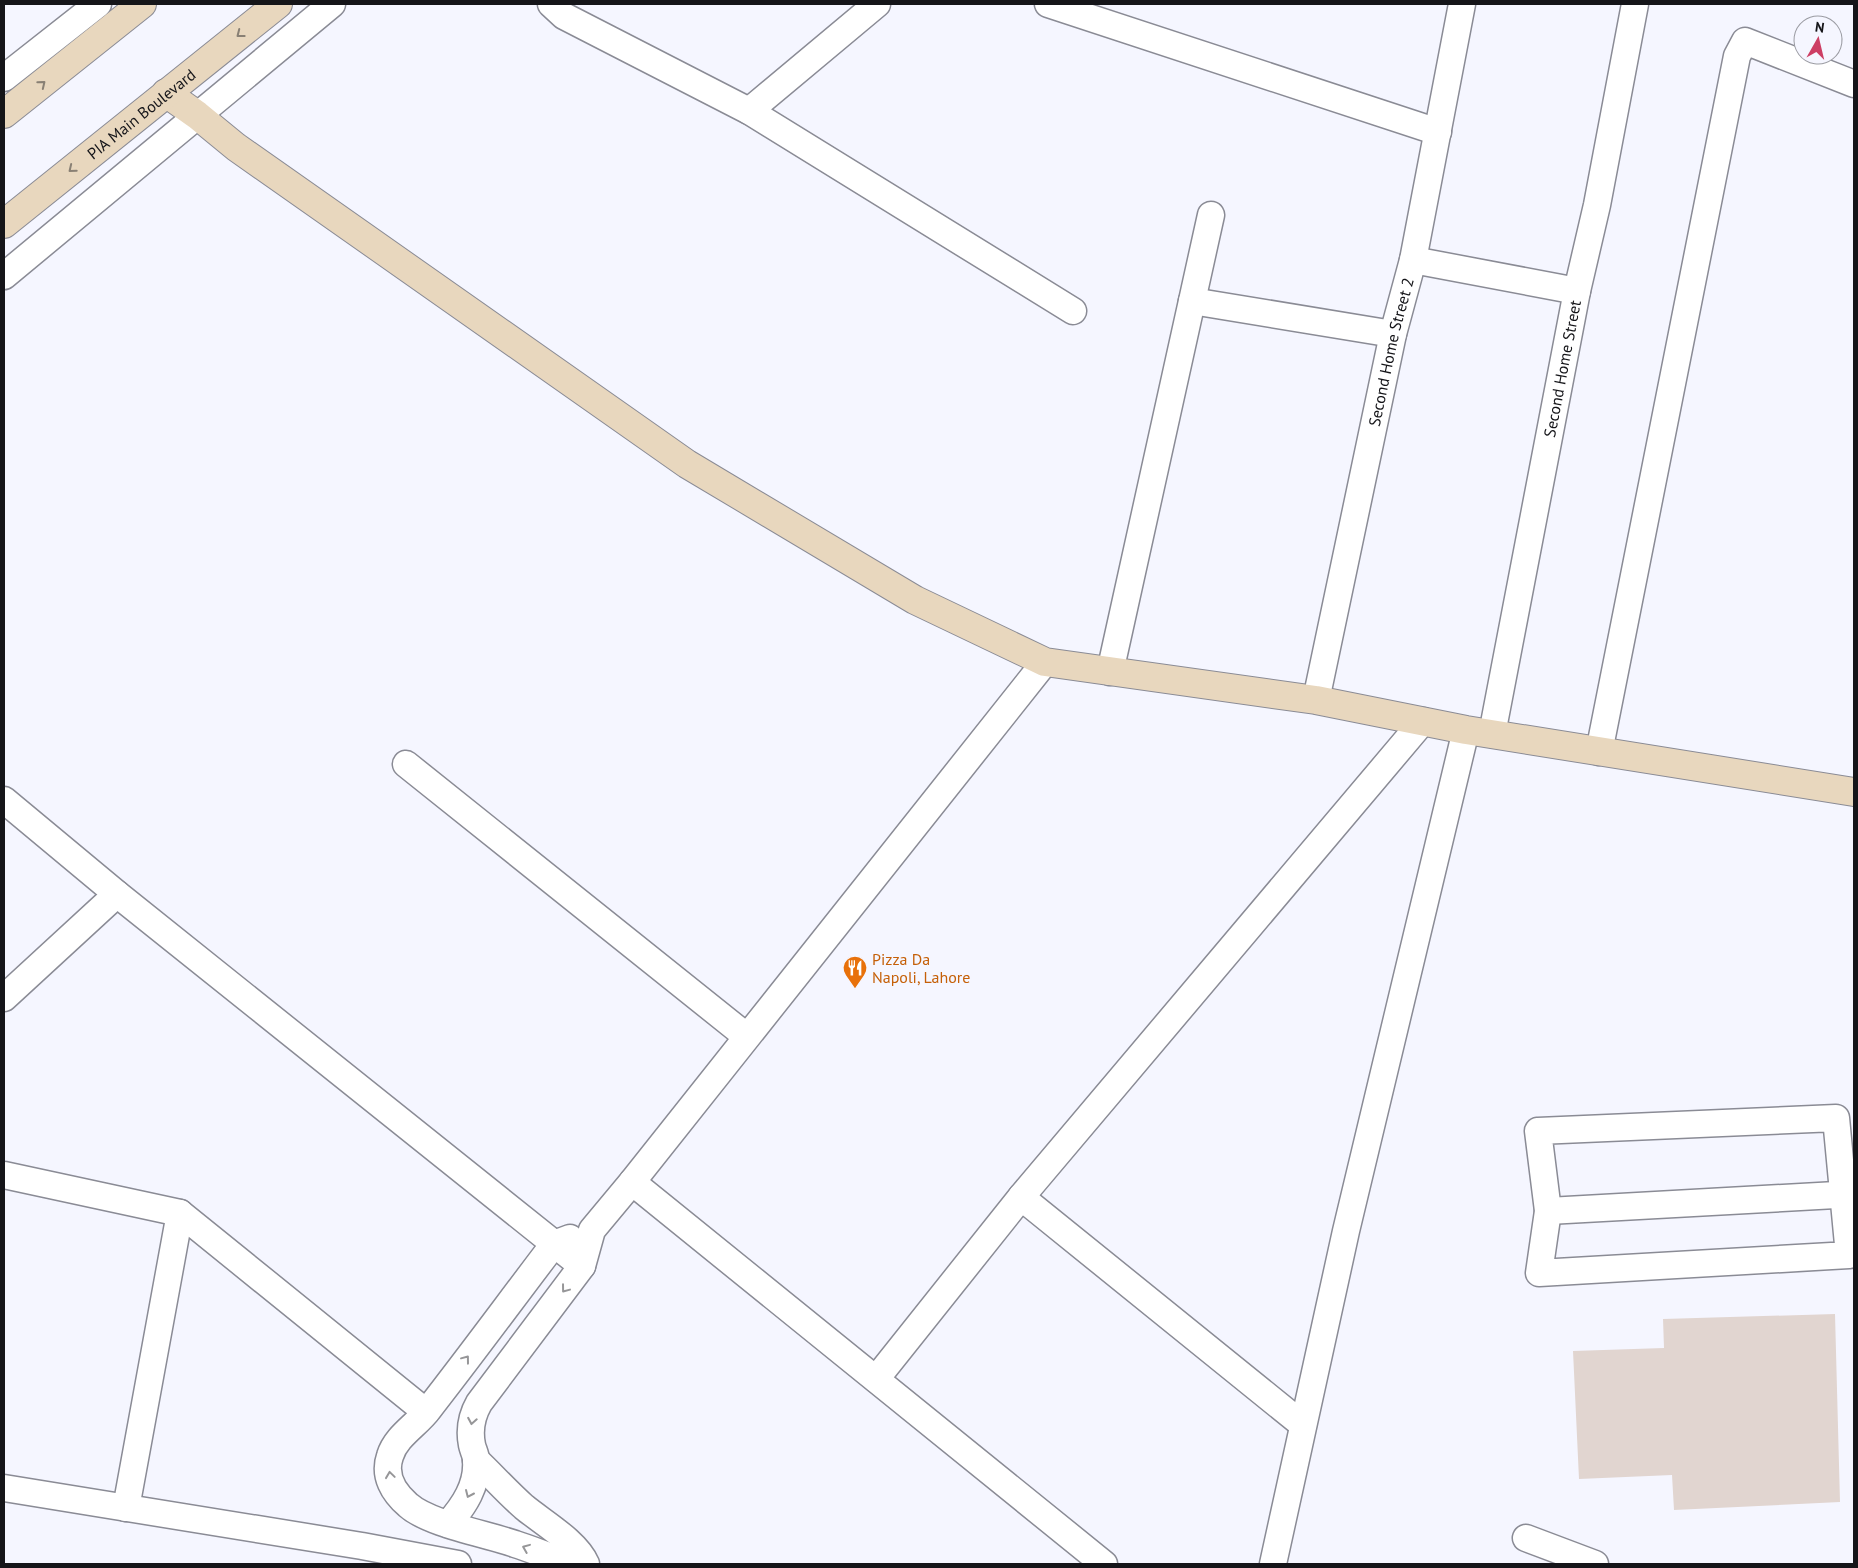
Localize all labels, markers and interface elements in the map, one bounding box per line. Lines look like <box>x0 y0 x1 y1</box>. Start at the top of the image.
north arrow <box>1793 15 1843 65</box>
text: N <box>1814 18 1826 37</box>
one-way arrow <box>236 28 246 37</box>
street label: PIA Main Boulevard <box>83 64 199 163</box>
one-way arrow <box>36 81 45 89</box>
one-way arrow <box>69 163 78 171</box>
street label: Second Home Street 2 <box>1364 275 1418 428</box>
street label: Second Home Street <box>1539 298 1585 439</box>
place label: Pizza Da Napoli, Lahore <box>872 949 970 987</box>
restaurant icon: Pizza Da Napoli, Lahore <box>842 955 868 989</box>
one-way arrow <box>562 1283 570 1292</box>
one-way arrow <box>461 1356 470 1365</box>
one-way arrow <box>468 1417 478 1426</box>
one-way arrow <box>385 1471 395 1480</box>
one-way arrow <box>465 1489 475 1498</box>
one-way arrow <box>522 1544 531 1554</box>

